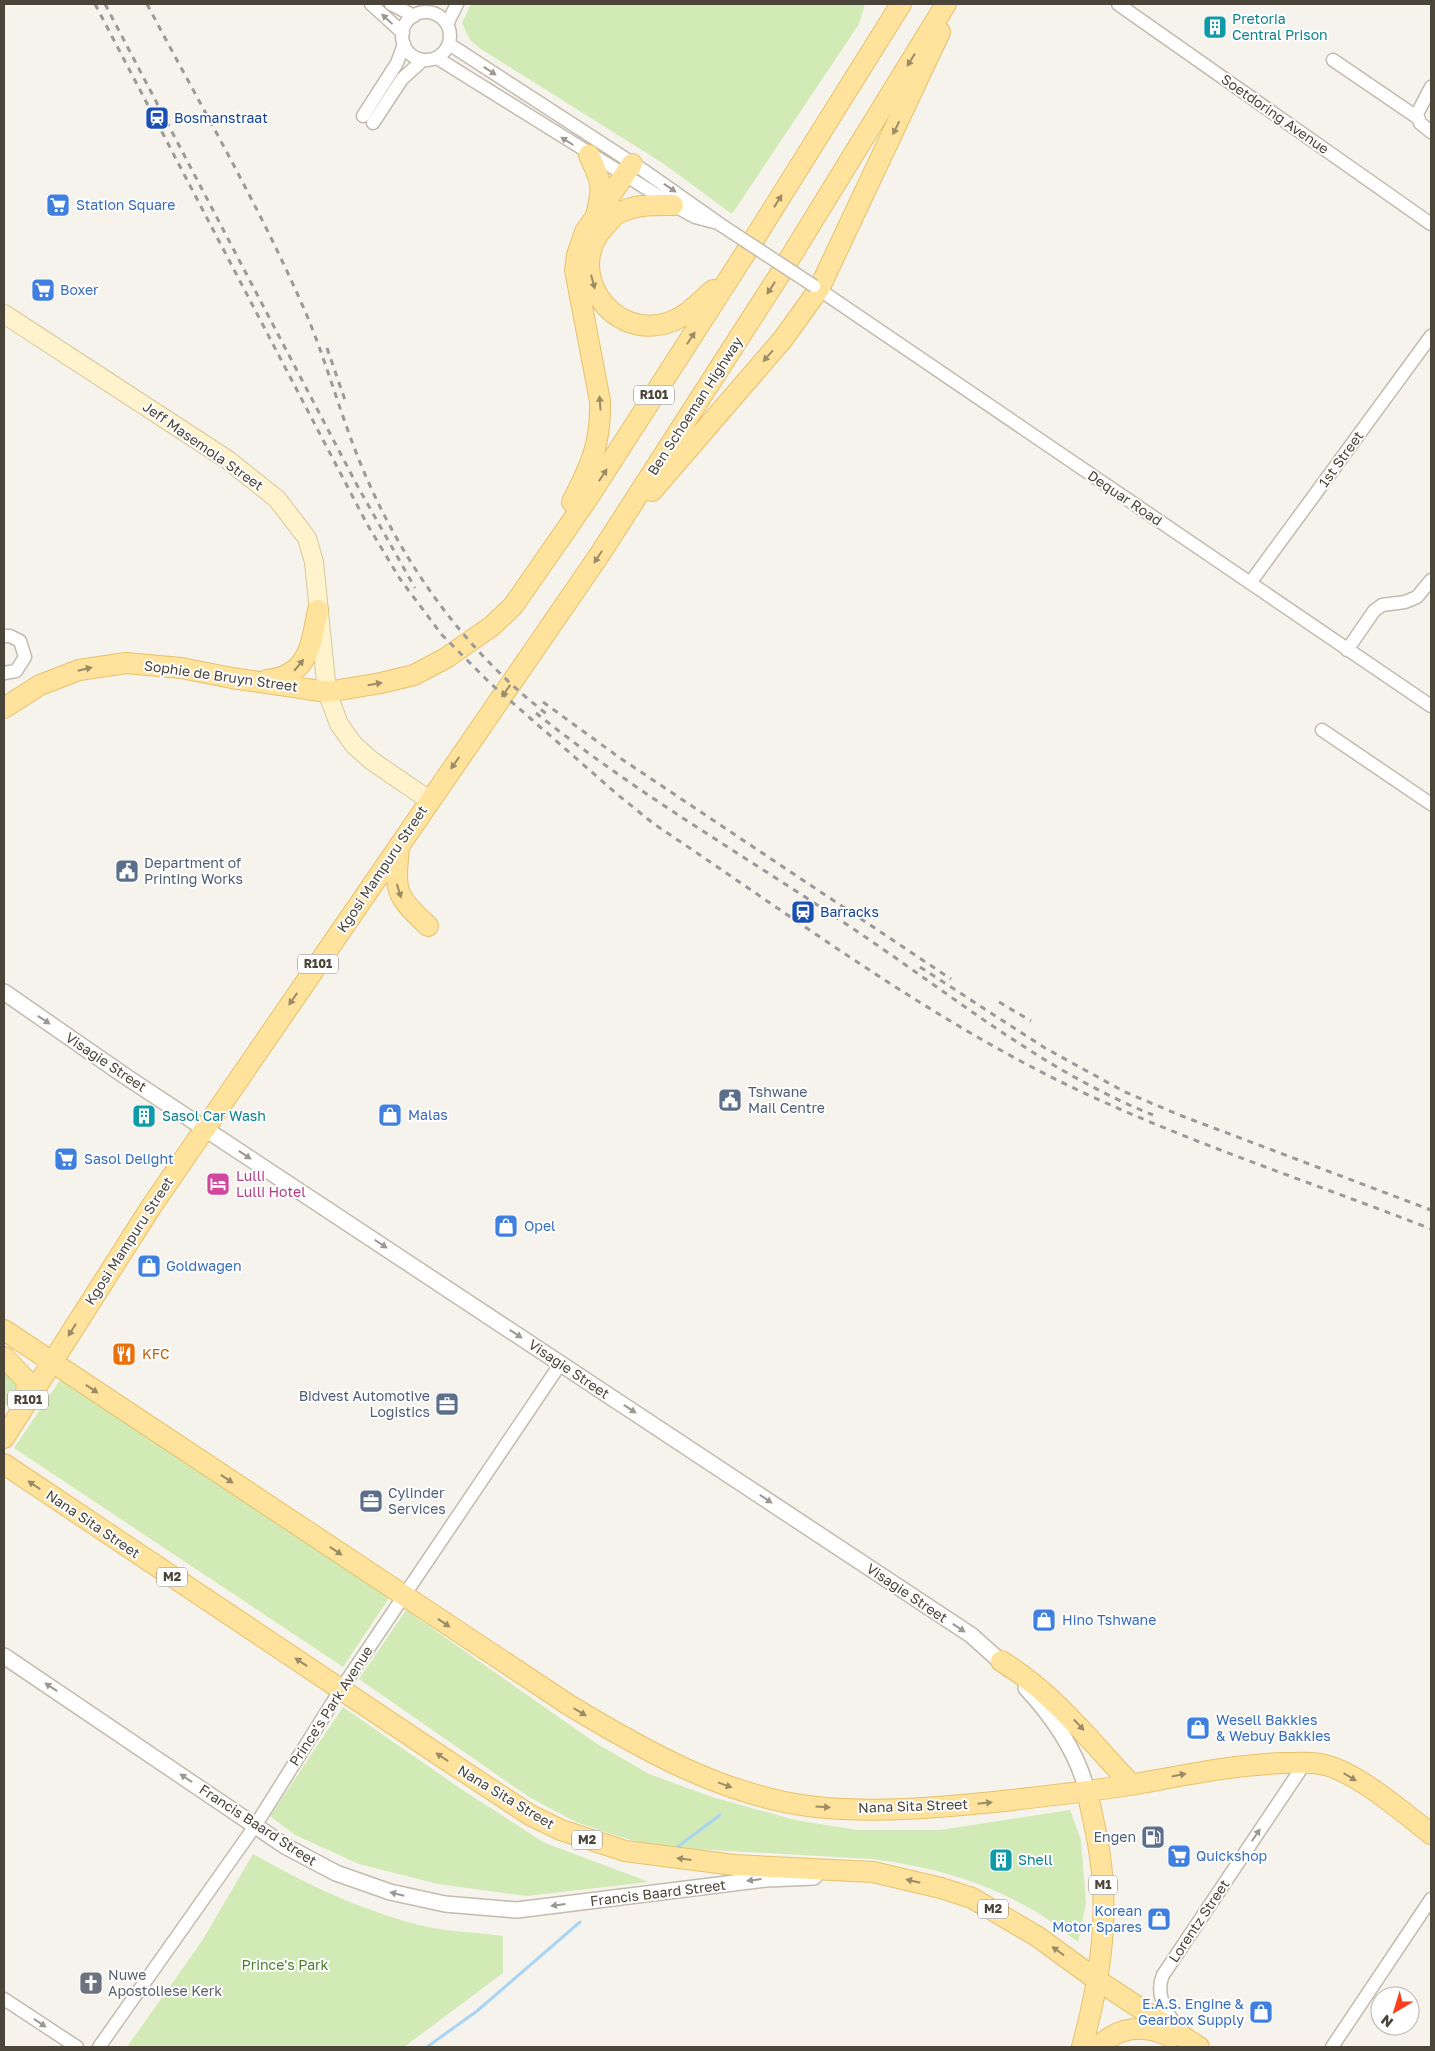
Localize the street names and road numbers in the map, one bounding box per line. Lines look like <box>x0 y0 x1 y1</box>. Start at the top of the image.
street label: Soetdoring Avenue <box>1218 70 1332 157</box>
street label: Ben Schoeman Highway <box>643 333 746 478</box>
road number: R101 <box>634 386 674 404</box>
street label: Jeff Masemola Street <box>140 398 267 494</box>
street label: 1st Street <box>1315 428 1367 490</box>
street label: Dequar Road <box>1085 466 1166 529</box>
street label: Sophie de Bruyn Street <box>143 656 299 695</box>
street label: Kgosi Mampuru Street <box>333 802 430 935</box>
road number: R101 <box>298 954 338 974</box>
street label: Visagie Street <box>63 1028 150 1095</box>
street label: Kgosi Mampuru Street <box>81 1173 176 1308</box>
street label: Visagie Street <box>526 1335 613 1402</box>
road number: R101 <box>8 1390 48 1410</box>
street label: Nana Sita Street <box>43 1486 144 1561</box>
street label: Visagie Street <box>864 1559 951 1626</box>
road number: M2 <box>157 1568 187 1586</box>
street label: Prince's Park Avenue <box>285 1642 376 1769</box>
street label: Nana Sita Street <box>455 1761 558 1832</box>
street label: Francis Baard Street <box>196 1780 320 1869</box>
street label: Nana Sita Street <box>858 1795 968 1816</box>
road number: M2 <box>572 1830 602 1850</box>
street label: Francis Baard Street <box>589 1876 727 1909</box>
road number: M1 <box>1089 1876 1117 1894</box>
street label: Lorentz Street <box>1165 1876 1233 1965</box>
road number: M2 <box>978 1900 1008 1918</box>

